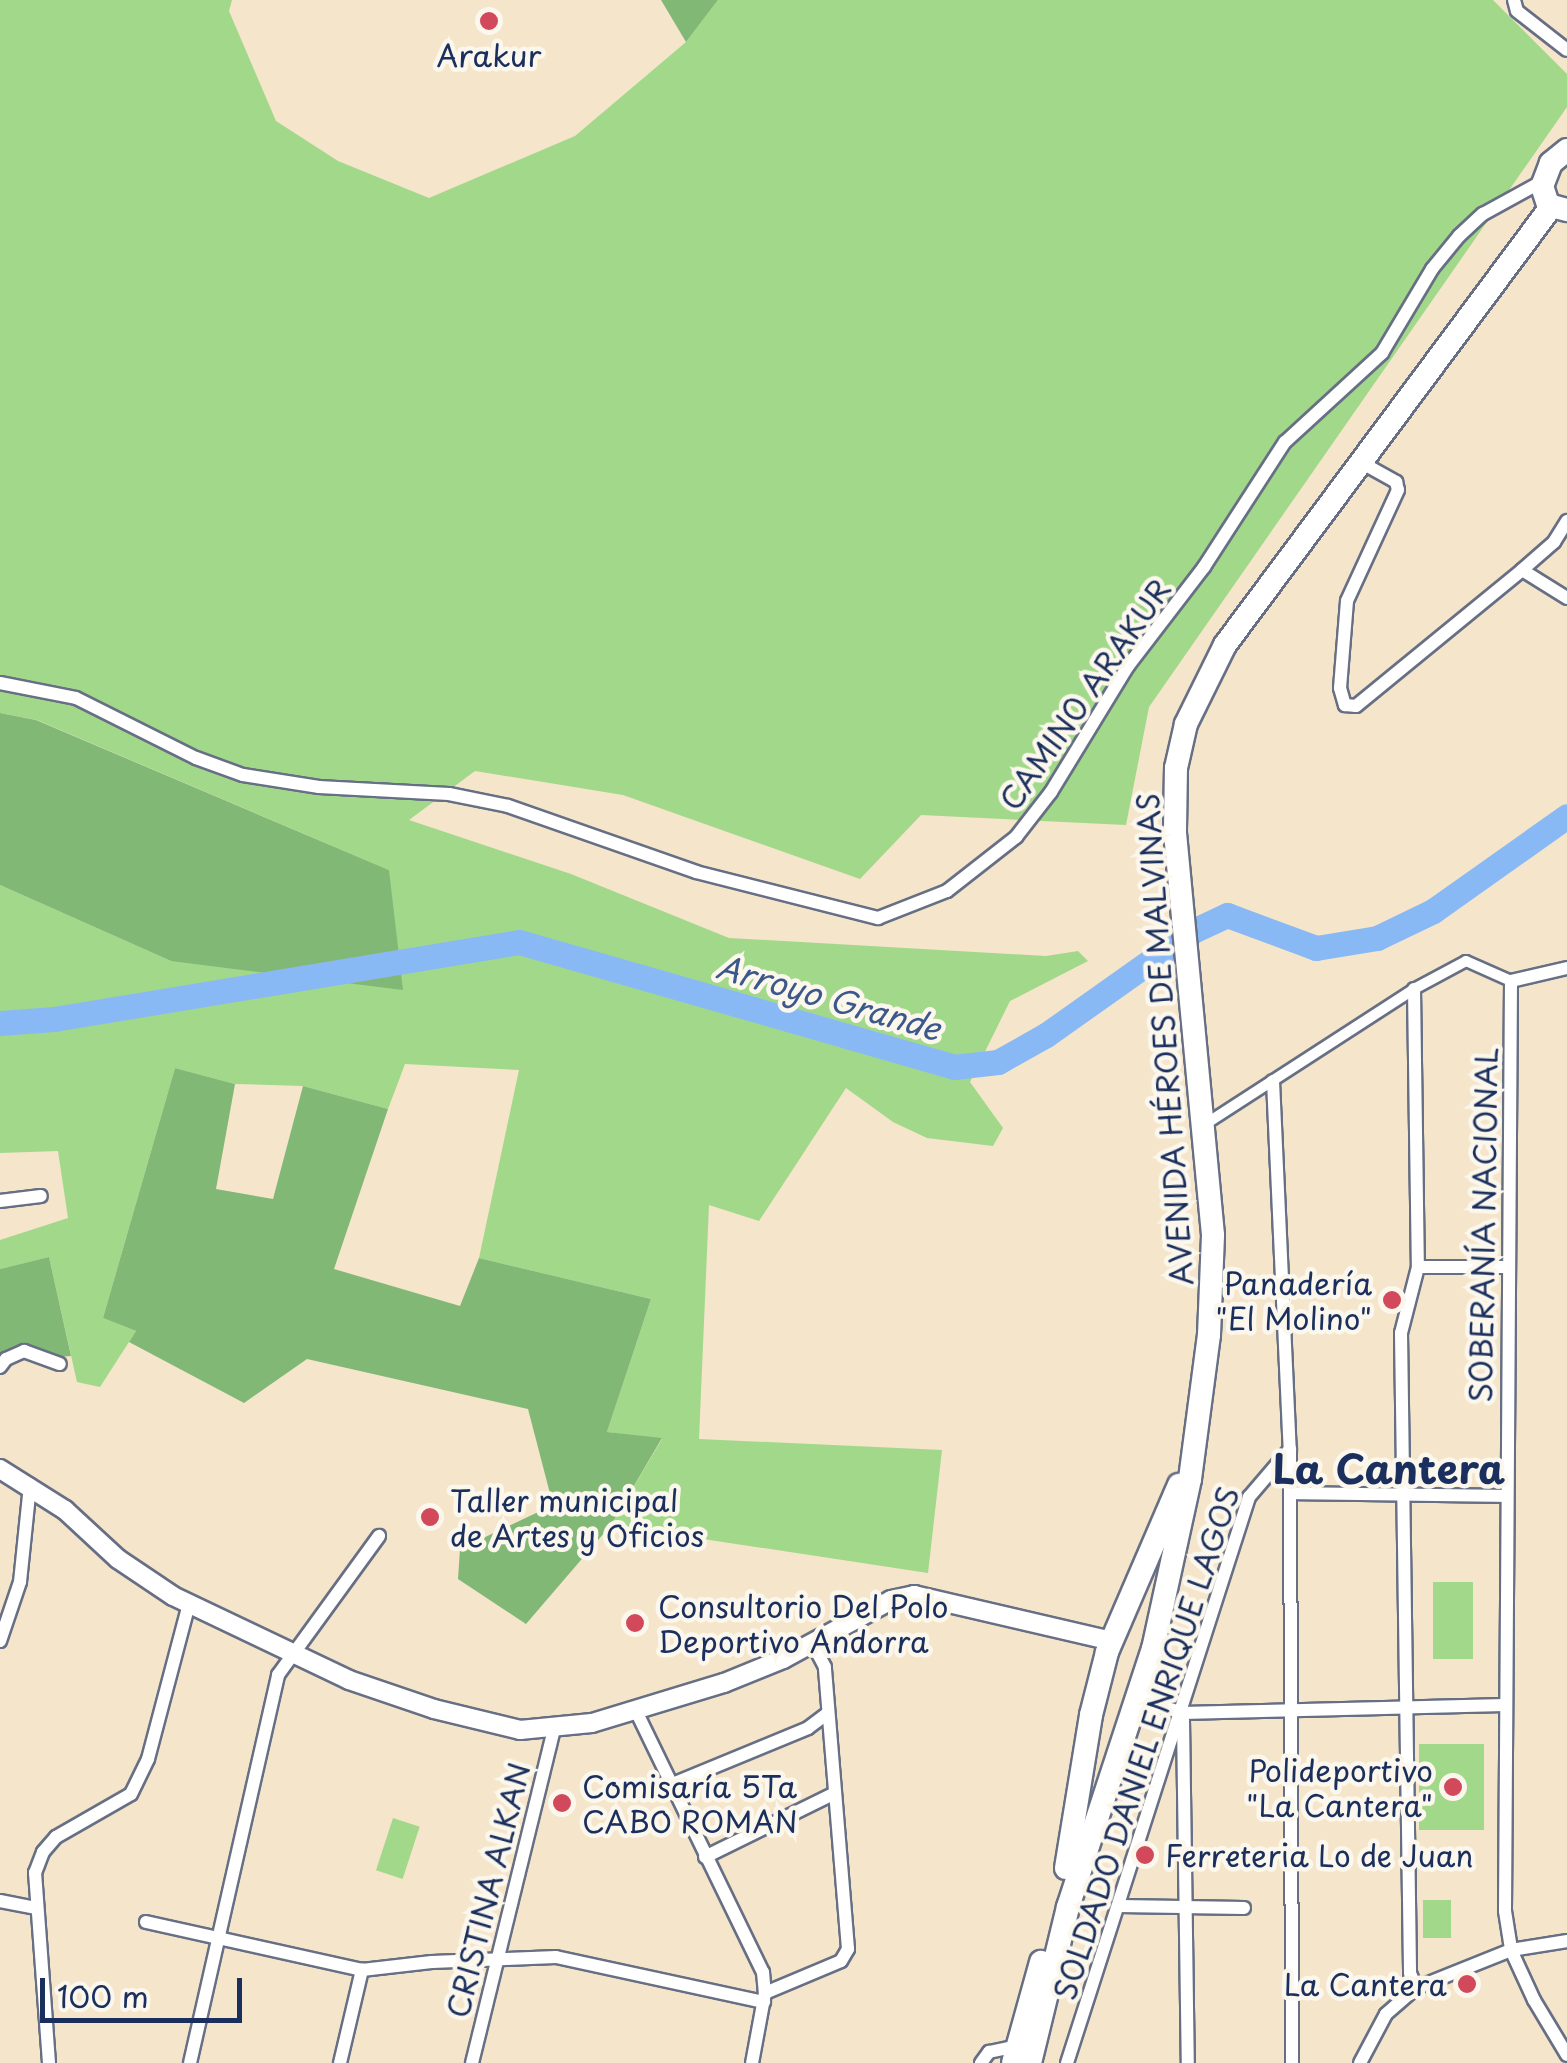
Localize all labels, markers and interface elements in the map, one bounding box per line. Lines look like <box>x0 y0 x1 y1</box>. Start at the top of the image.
marker: Arakur <box>478 10 500 32</box>
place label: Arakur <box>437 37 541 73</box>
street label: CAMINO ARAKUR <box>992 572 1178 816</box>
street label: AVENIDA HÉROES DE MALVINAS <box>1129 791 1199 1287</box>
water label: Arroyo Grande <box>712 946 946 1048</box>
street label: SOBERANÍA NACIONAL <box>1462 1048 1504 1402</box>
place label: Panadería "El Molino" <box>1215 1265 1372 1336</box>
marker: Panadería "El Molino" <box>1381 1289 1403 1311</box>
district label: La Cantera <box>1273 1444 1505 1492</box>
street label: SOLDADO DANIEL ENRIQUE LAGOS <box>1045 1480 1247 2006</box>
place label: Taller municipal de Artes y Oficios <box>450 1482 710 1552</box>
marker: Taller municipal de Artes y Oficios <box>419 1506 441 1528</box>
place label: Consultorio Del Polo Deportivo Andorra <box>658 1588 949 1658</box>
marker: Consultorio Del Polo Deportivo Andorra <box>622 1610 648 1636</box>
place label: Polideportivo "La Cantera" <box>1247 1752 1433 1822</box>
street label: CRISTINA ALKAN <box>439 1757 537 2023</box>
place label: Comisaría 5Ta CABO ROMAN <box>582 1768 797 1838</box>
marker: Polideportivo "La Cantera" <box>1442 1776 1464 1798</box>
marker: Comisaría 5Ta CABO ROMAN <box>551 1792 573 1814</box>
place label: Ferreteria Lo de Juan <box>1165 1837 1475 1873</box>
marker: Ferreteria Lo de Juan <box>1134 1844 1156 1866</box>
scale bar <box>45 1958 248 2020</box>
place label: La Cantera <box>1284 1966 1447 2002</box>
text: 100 m <box>57 1973 149 2018</box>
marker: La Cantera <box>1456 1973 1478 1995</box>

